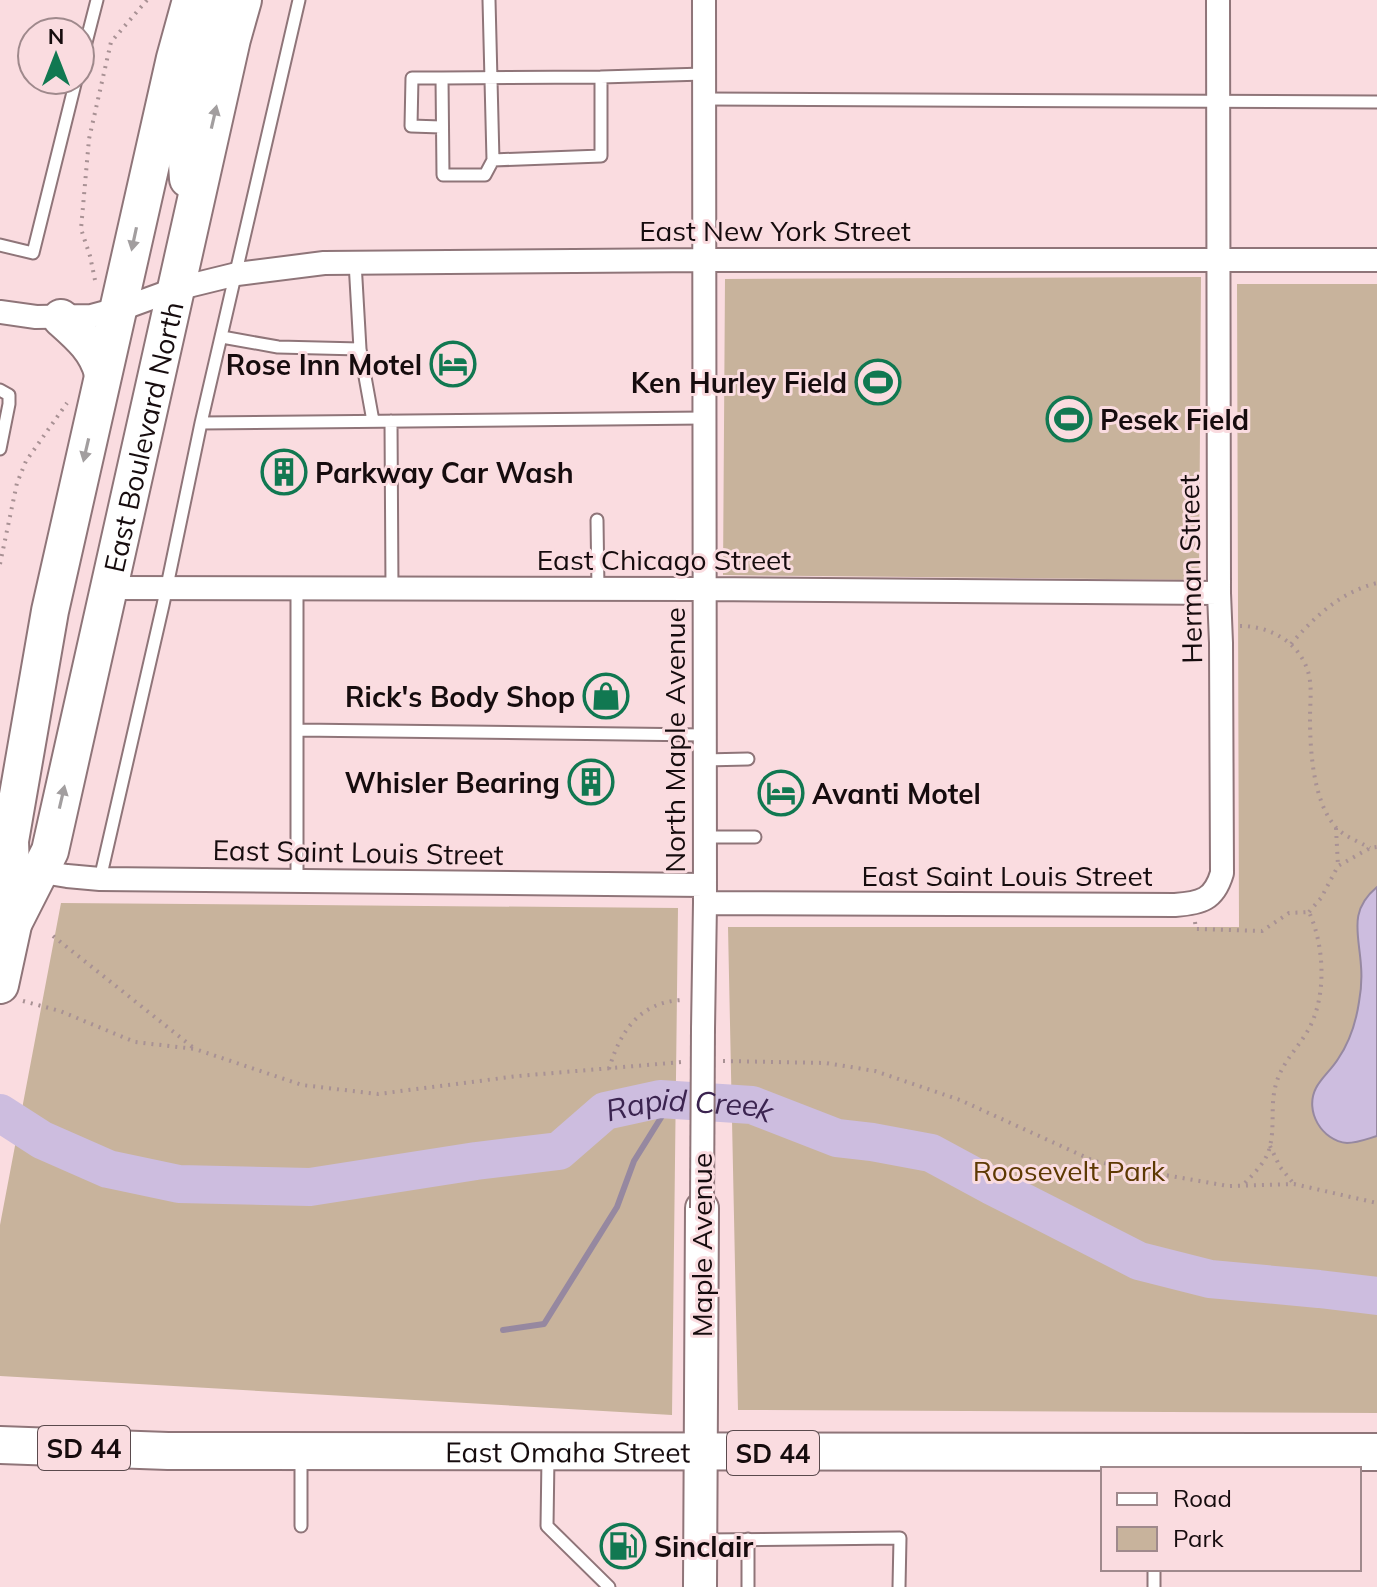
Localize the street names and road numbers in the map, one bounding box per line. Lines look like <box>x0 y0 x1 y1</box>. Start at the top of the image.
street label: East New York Street <box>639 213 911 248</box>
street label: East Boulevard North <box>96 298 190 575</box>
street label: Herman Street <box>1171 474 1209 664</box>
street label: East Chicago Street <box>537 542 791 577</box>
street label: North Maple Avenue <box>657 607 692 873</box>
street label: East Saint Louis Street <box>212 832 504 872</box>
street label: East Saint Louis Street <box>862 858 1153 893</box>
street label: Maple Avenue <box>684 1153 719 1337</box>
road number: SD 44 <box>38 1426 130 1470</box>
road number: SD 44 <box>727 1431 819 1475</box>
street label: East Omaha Street <box>445 1434 691 1469</box>

